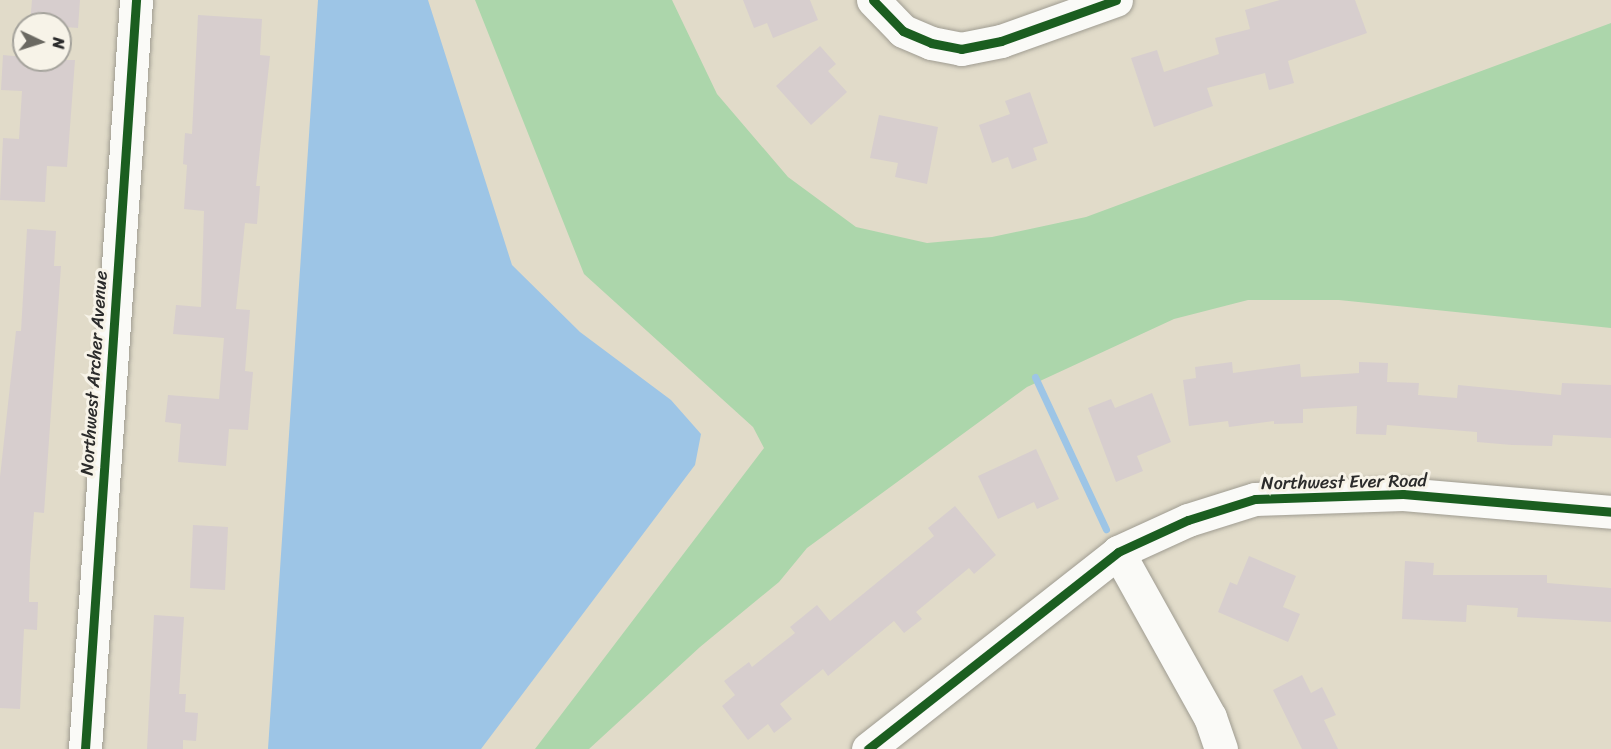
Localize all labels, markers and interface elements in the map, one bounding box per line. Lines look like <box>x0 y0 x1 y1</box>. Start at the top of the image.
north arrow <box>12 12 72 72</box>
text: N <box>44 37 73 50</box>
street label: Northwest Archer Avenue <box>76 270 112 476</box>
street label: Northwest Ever Road <box>1261 470 1427 494</box>

